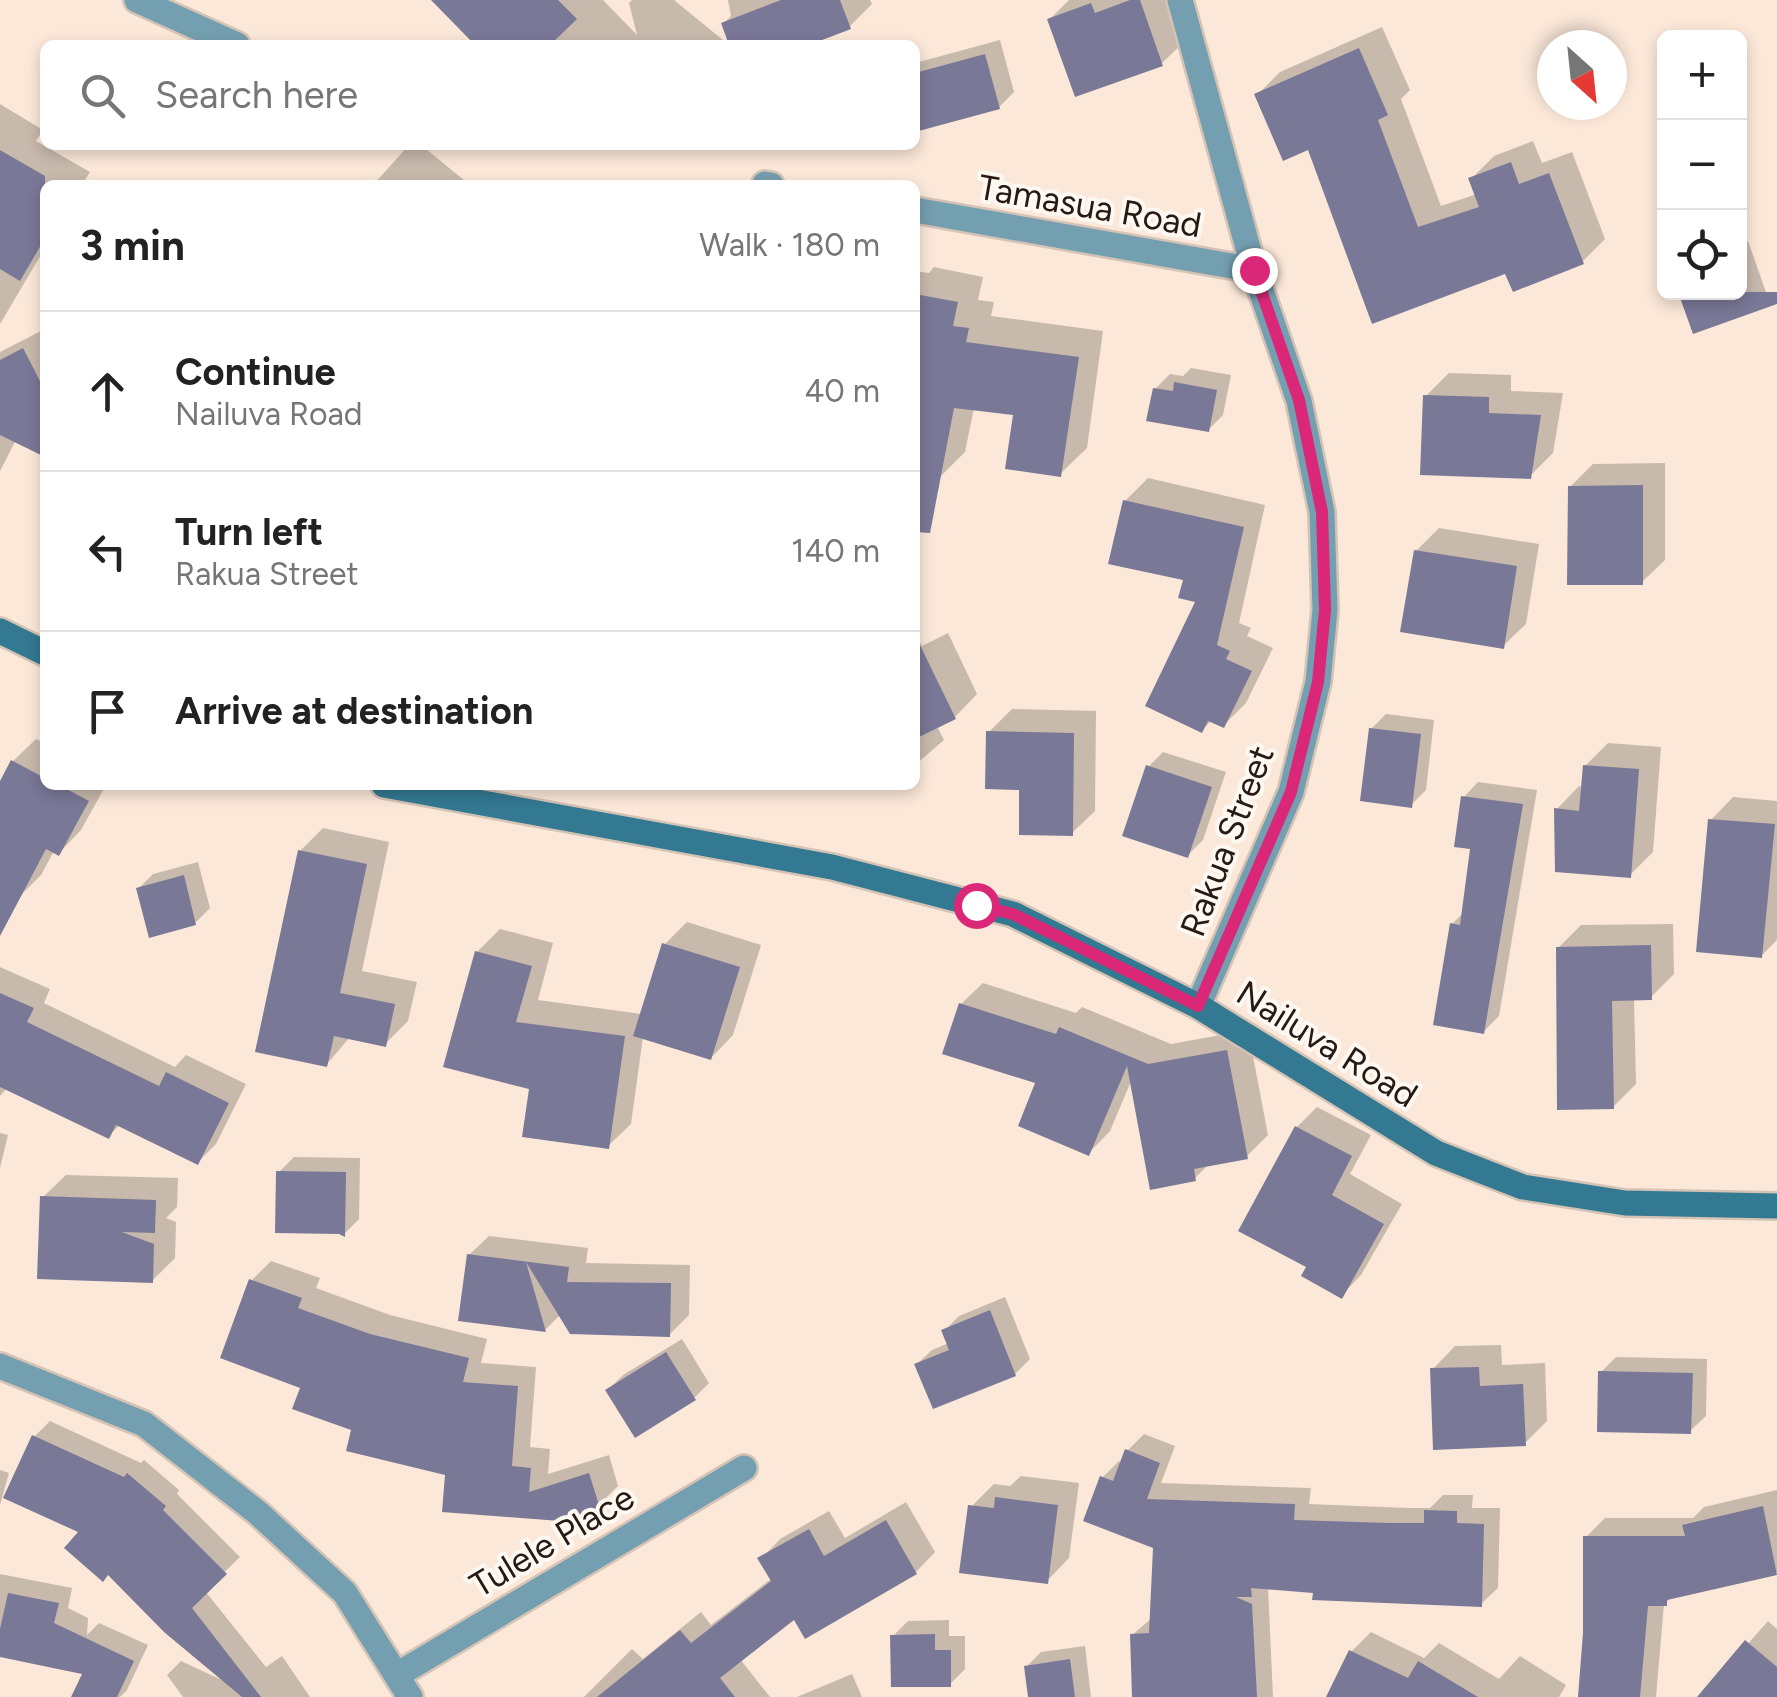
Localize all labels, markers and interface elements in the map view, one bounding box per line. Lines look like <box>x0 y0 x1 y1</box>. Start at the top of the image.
north arrow <box>1537 30 1627 120</box>
map controls <box>1657 30 1747 300</box>
button: + <box>1657 30 1747 120</box>
search box <box>40 40 920 150</box>
icon: search <box>75 68 130 123</box>
text: Search here <box>155 72 358 118</box>
button: − <box>1657 120 1747 210</box>
street label: Tamasua Road <box>975 166 1205 246</box>
button: locate <box>1657 210 1747 300</box>
text: 3 min <box>80 220 185 271</box>
text: Walk · 180 m <box>699 226 880 264</box>
route end <box>1232 248 1278 294</box>
text: Continue <box>175 349 336 395</box>
icon: ahead <box>80 364 135 419</box>
text: 40 m <box>804 372 880 410</box>
text: Nailuva Road <box>175 395 363 433</box>
text: Turn left <box>175 509 323 555</box>
icon: left <box>80 524 135 579</box>
text: 140 m <box>791 532 880 570</box>
text: Rakua Street <box>175 555 359 593</box>
icon: arrive <box>80 684 135 739</box>
text: Arrive at destination <box>175 688 533 734</box>
street label: Rakua Street <box>1171 740 1283 942</box>
route start <box>954 883 1000 929</box>
street label: Nailuva Road <box>1229 972 1425 1116</box>
street label: Tulele Place <box>463 1476 641 1606</box>

